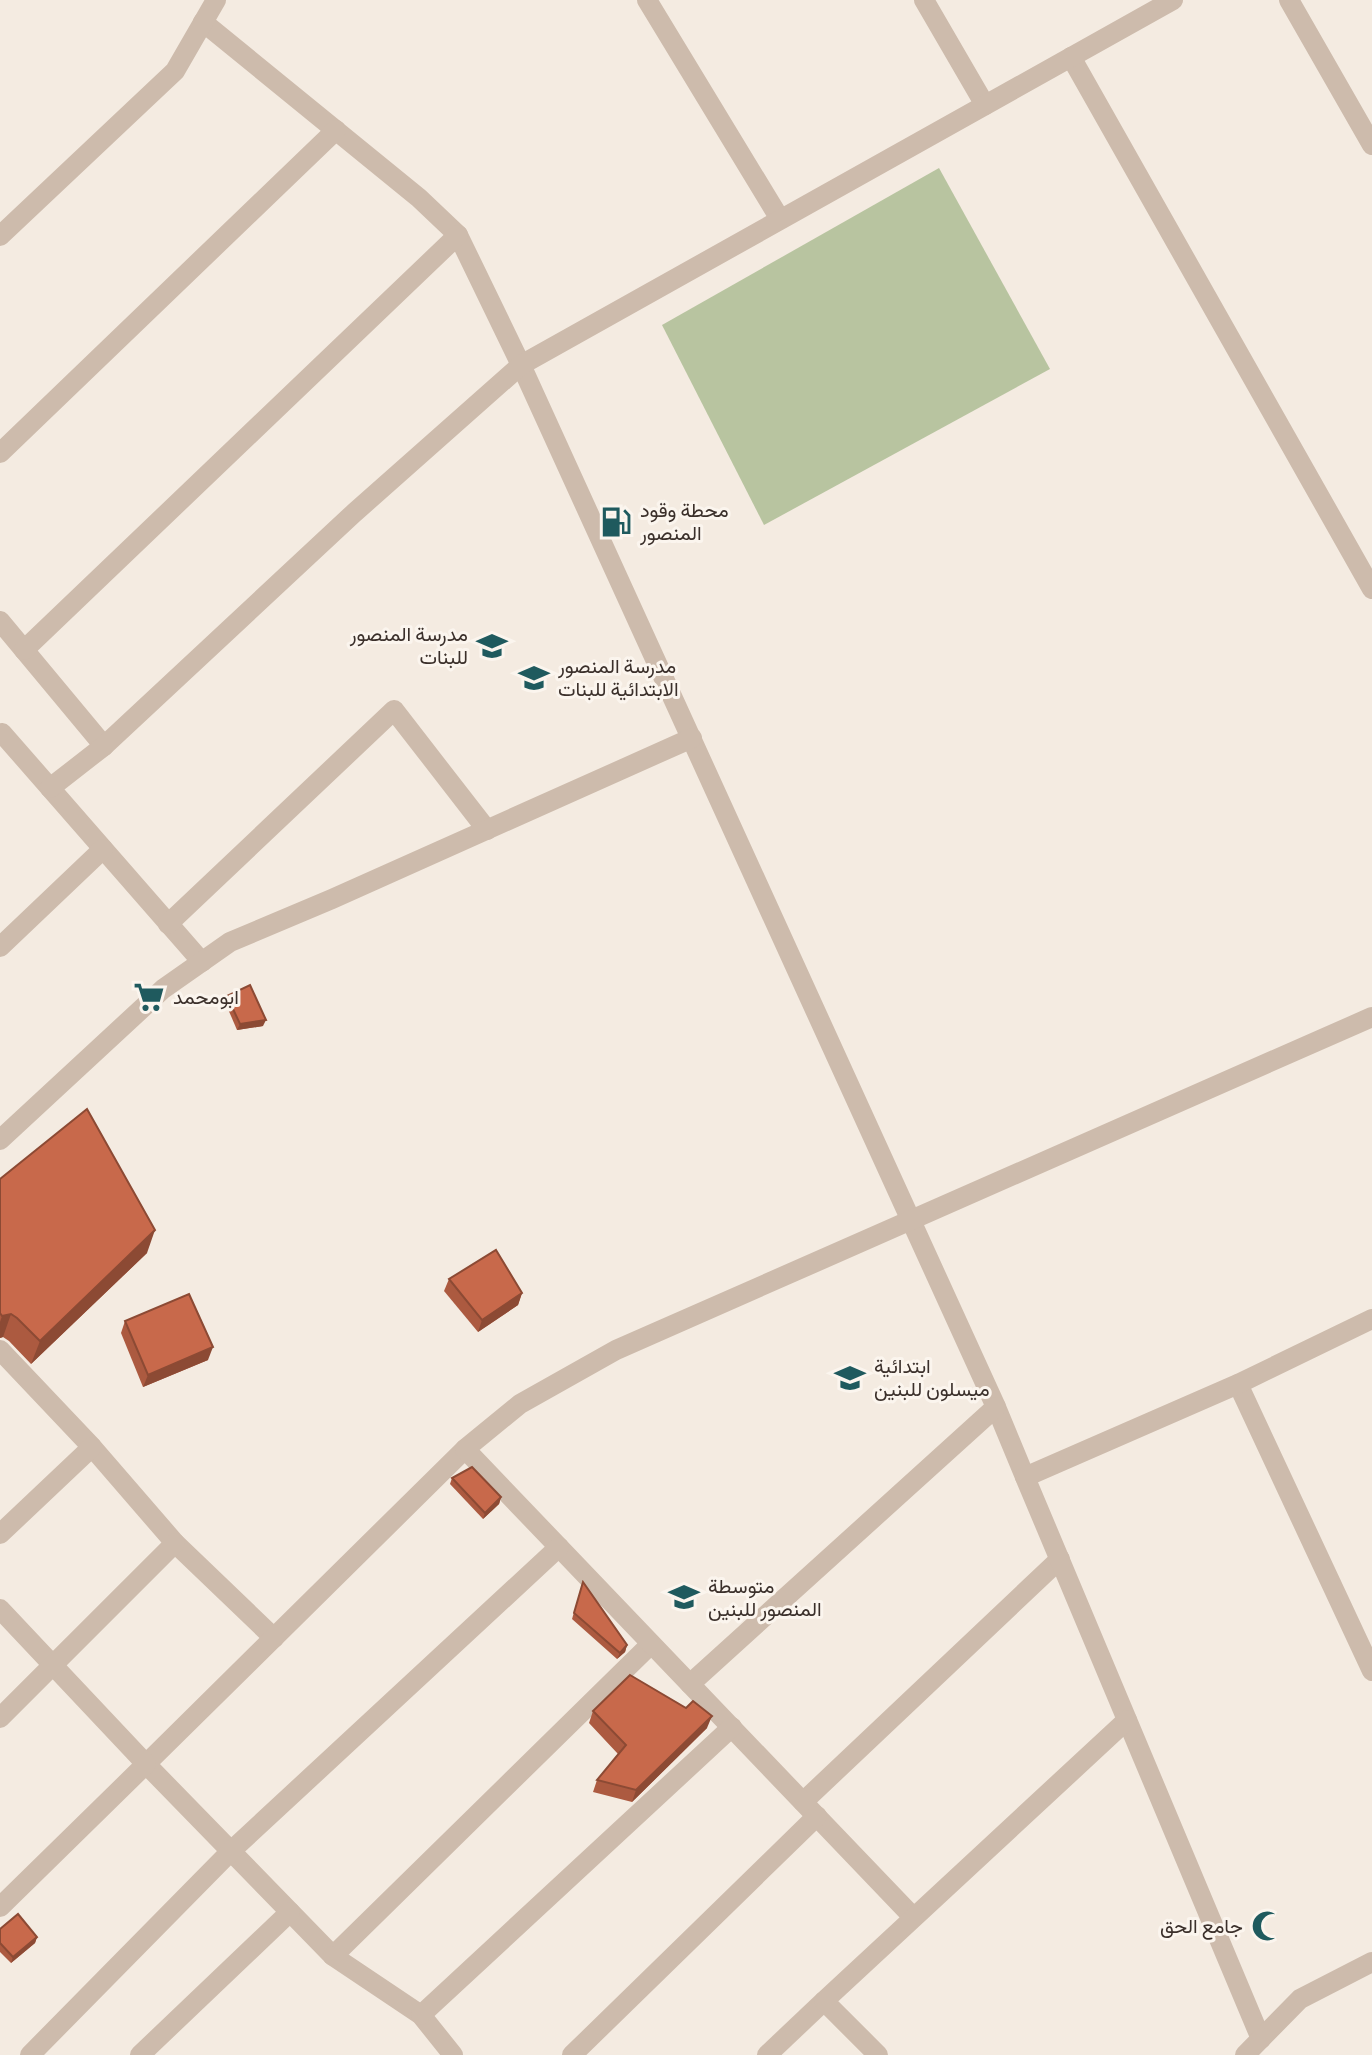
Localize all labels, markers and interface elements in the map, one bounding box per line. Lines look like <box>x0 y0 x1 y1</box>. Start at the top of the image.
place label: محطة وقود المنصور <box>639 496 729 546</box>
fuel station icon: محطة وقود المنصور <box>599 505 633 539</box>
place label: مدرسة المنصور للبنات <box>349 620 468 670</box>
school or university icon: مدرسة المنصور للبنات <box>475 629 509 663</box>
place label: مدرسة المنصور الابتدائية للبنات <box>557 652 679 702</box>
school or university icon: مدرسة المنصور الابتدائية للبنات <box>517 661 551 695</box>
supermarket icon: ابومحمد <box>132 980 166 1014</box>
place label: ابومحمد <box>173 983 239 1010</box>
place label: ابتدائية ميسلون للبنين <box>874 1352 990 1402</box>
school or university icon: ابتدائية ميسلون للبنين <box>833 1361 867 1395</box>
place label: متوسطة المنصور للبنين <box>708 1572 822 1622</box>
school or university icon: متوسطة المنصور للبنين <box>667 1580 701 1614</box>
mosque icon: جامع الحق <box>1250 1909 1284 1943</box>
place label: جامع الحق <box>1160 1912 1243 1940</box>

